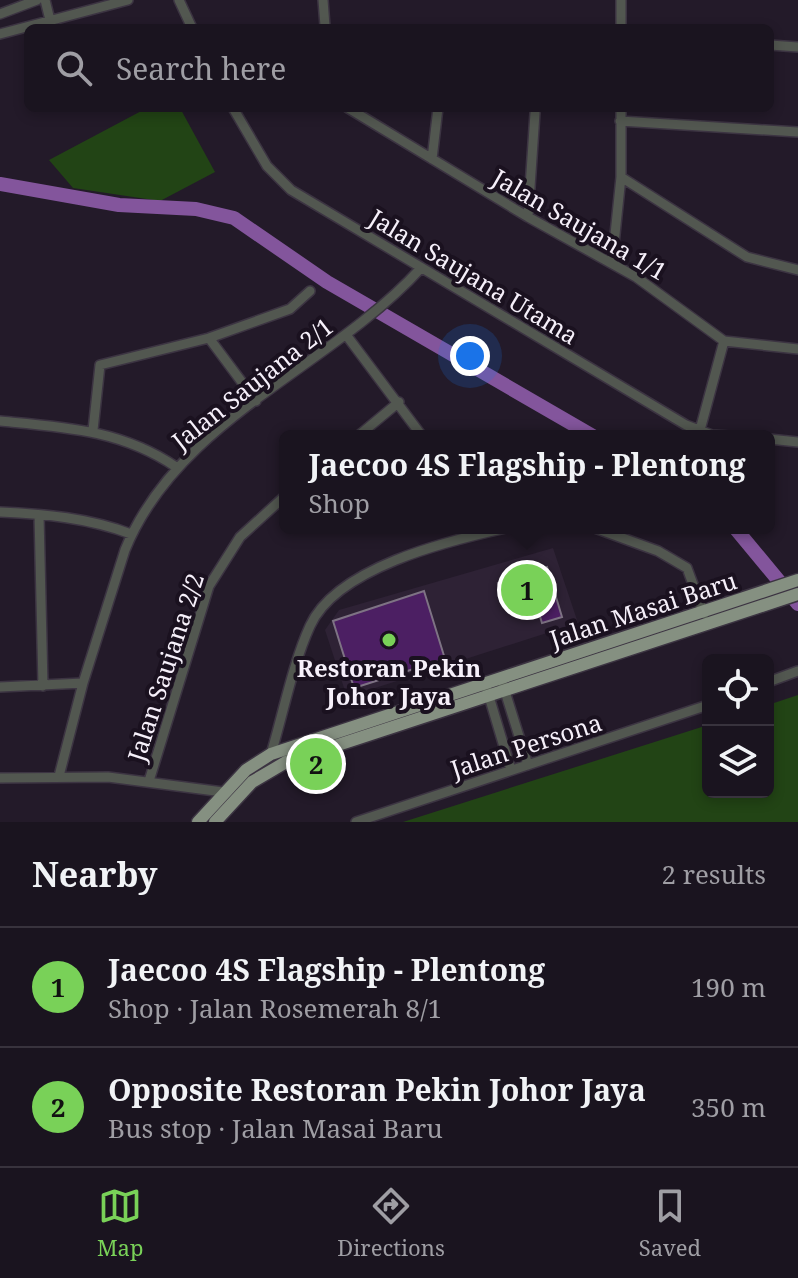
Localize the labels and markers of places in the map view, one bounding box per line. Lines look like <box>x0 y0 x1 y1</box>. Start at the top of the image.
pin: 1 <box>501 560 553 620</box>
marker: Restoran Pekin Johor Jaya <box>380 631 398 649</box>
place label: Restoran Pekin Johor Jaya <box>297 651 481 712</box>
pin: 2 <box>290 734 342 794</box>

